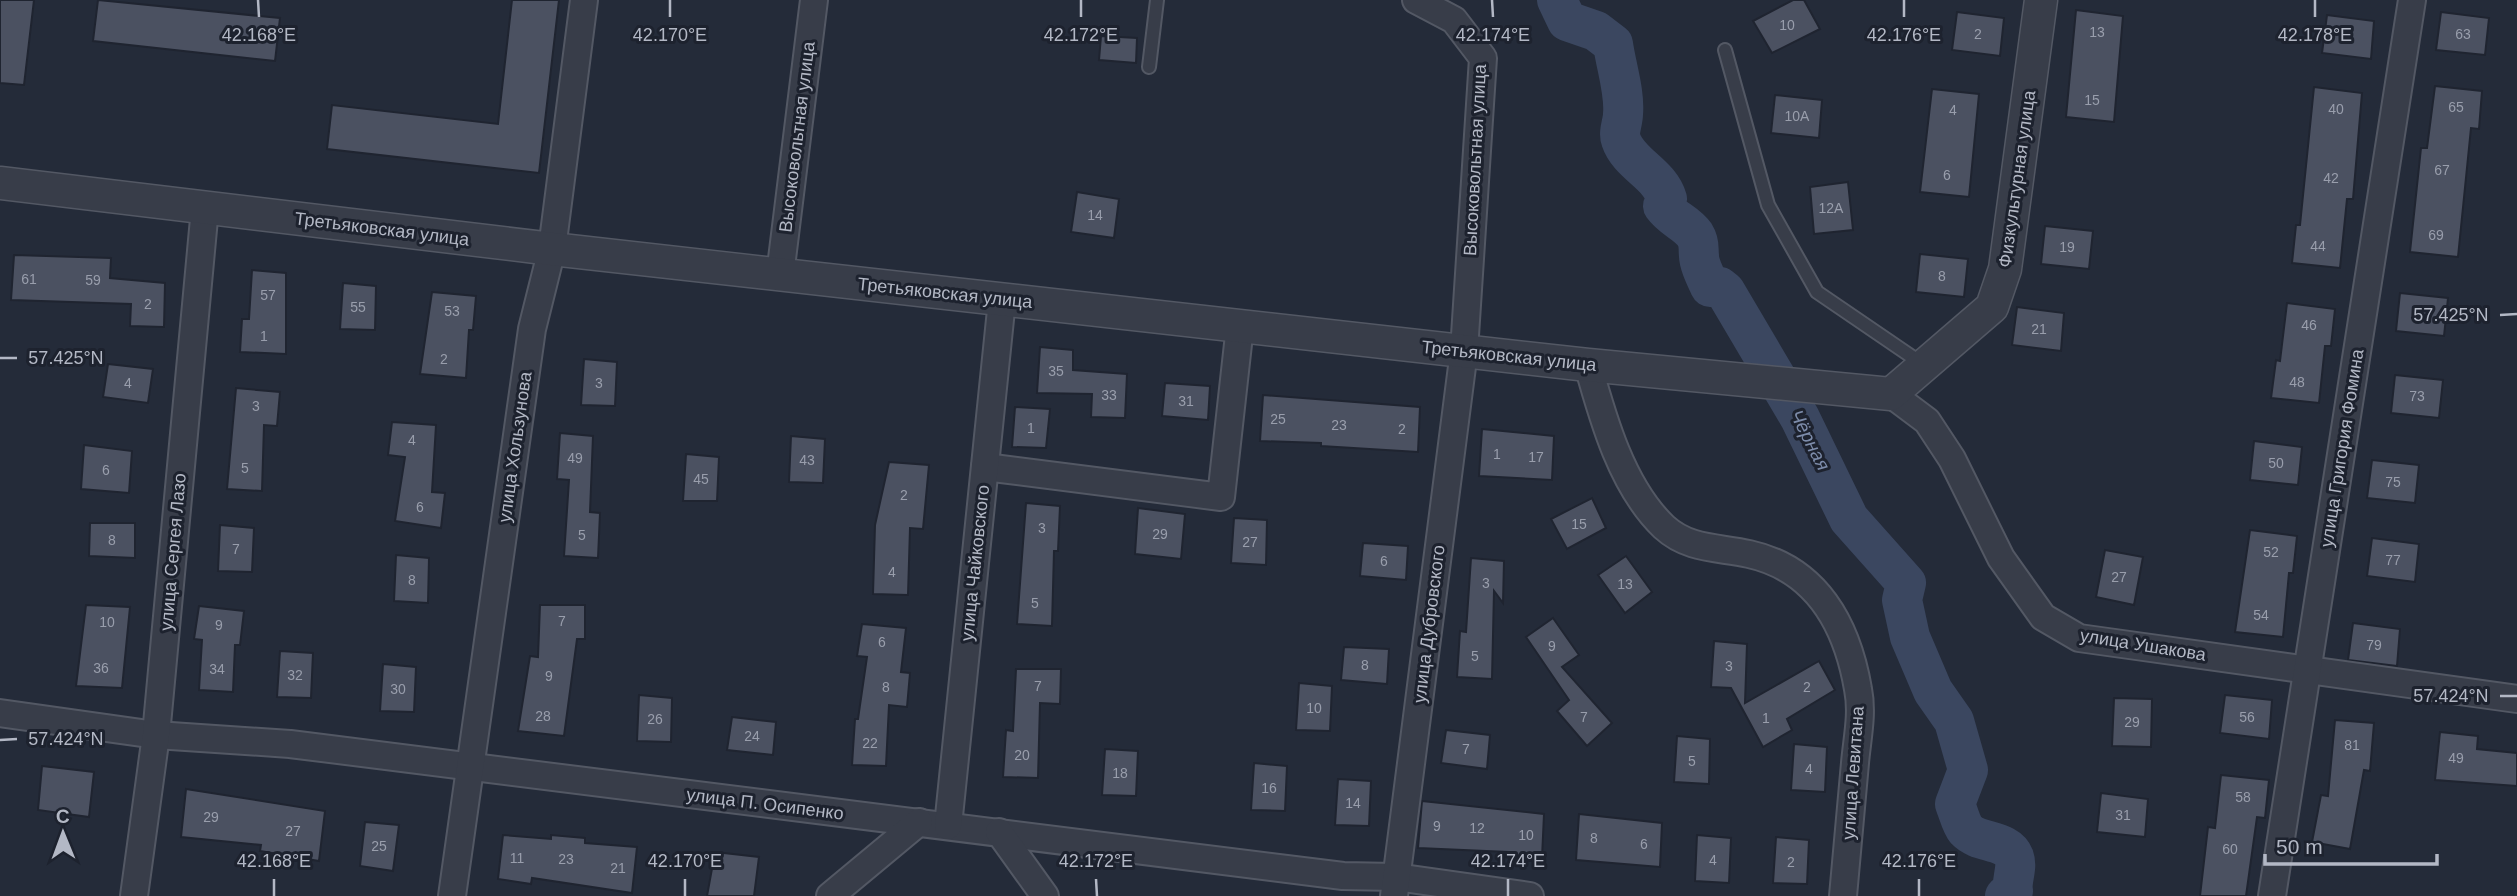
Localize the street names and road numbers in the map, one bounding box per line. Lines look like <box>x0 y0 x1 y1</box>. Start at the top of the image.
street label: Высоковольтная улица <box>775 39 819 234</box>
street label: Высоковольтная улица <box>1460 63 1490 256</box>
street label: Физкультурная улица <box>1995 88 2039 269</box>
street label: Третьяковская улица <box>294 208 471 250</box>
street label: Третьяковская улица <box>857 274 1034 312</box>
street label: Третьяковская улица <box>1421 337 1598 375</box>
street label: улица Григория Фомина <box>2316 347 2368 549</box>
street label: улица Хользунова <box>495 369 536 524</box>
street label: улица Сергея Лазо <box>156 472 190 632</box>
street label: улица Чайковского <box>957 484 993 642</box>
street label: улица Дубровского <box>1409 544 1449 704</box>
street label: улица Ушакова <box>2079 625 2208 665</box>
street label: улица Левитана <box>1838 705 1868 841</box>
street label: улица П. Осипенко <box>685 784 845 824</box>

